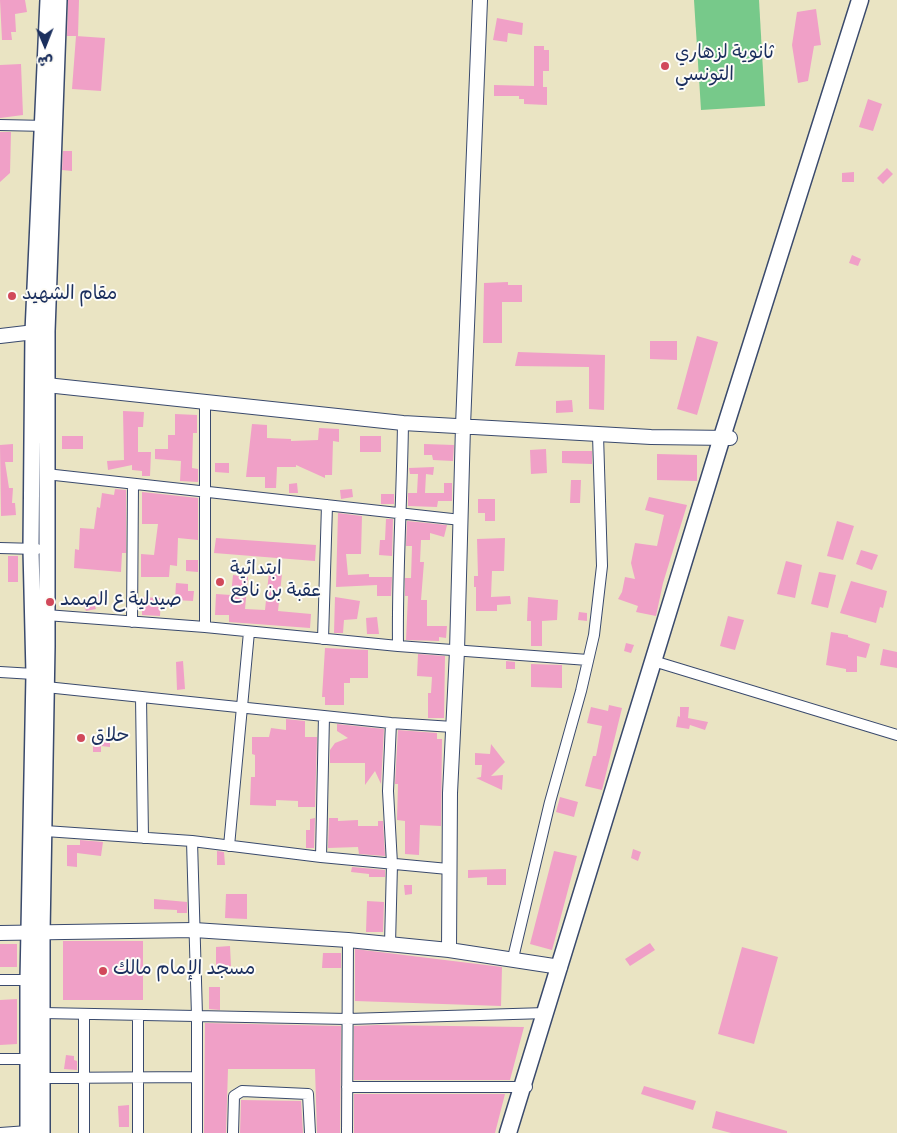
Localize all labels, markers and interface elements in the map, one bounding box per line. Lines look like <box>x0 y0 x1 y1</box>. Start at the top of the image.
north arrow <box>20 20 70 70</box>
place label: ثانوية لزهاري التونسي <box>675 44 774 88</box>
text: ش <box>37 50 53 70</box>
marker: ثانوية لزهاري التونسي <box>659 60 671 72</box>
place label: مقام الشهيد <box>22 285 117 307</box>
marker: مقام الشهيد <box>6 290 18 302</box>
place label: ابتدائية عقبة بن نافع <box>230 560 321 604</box>
marker: ابتدائية عقبة بن نافع <box>214 576 226 588</box>
place label: صيدلية ع الصمد <box>60 591 182 613</box>
marker: صيدلية ع الصمد <box>44 596 56 608</box>
place label: حلاق <box>91 727 129 749</box>
marker: حلاق <box>75 732 87 744</box>
place label: مسجد الإمام مالك <box>113 960 255 982</box>
marker: مسجد الإمام مالك <box>97 965 109 977</box>

